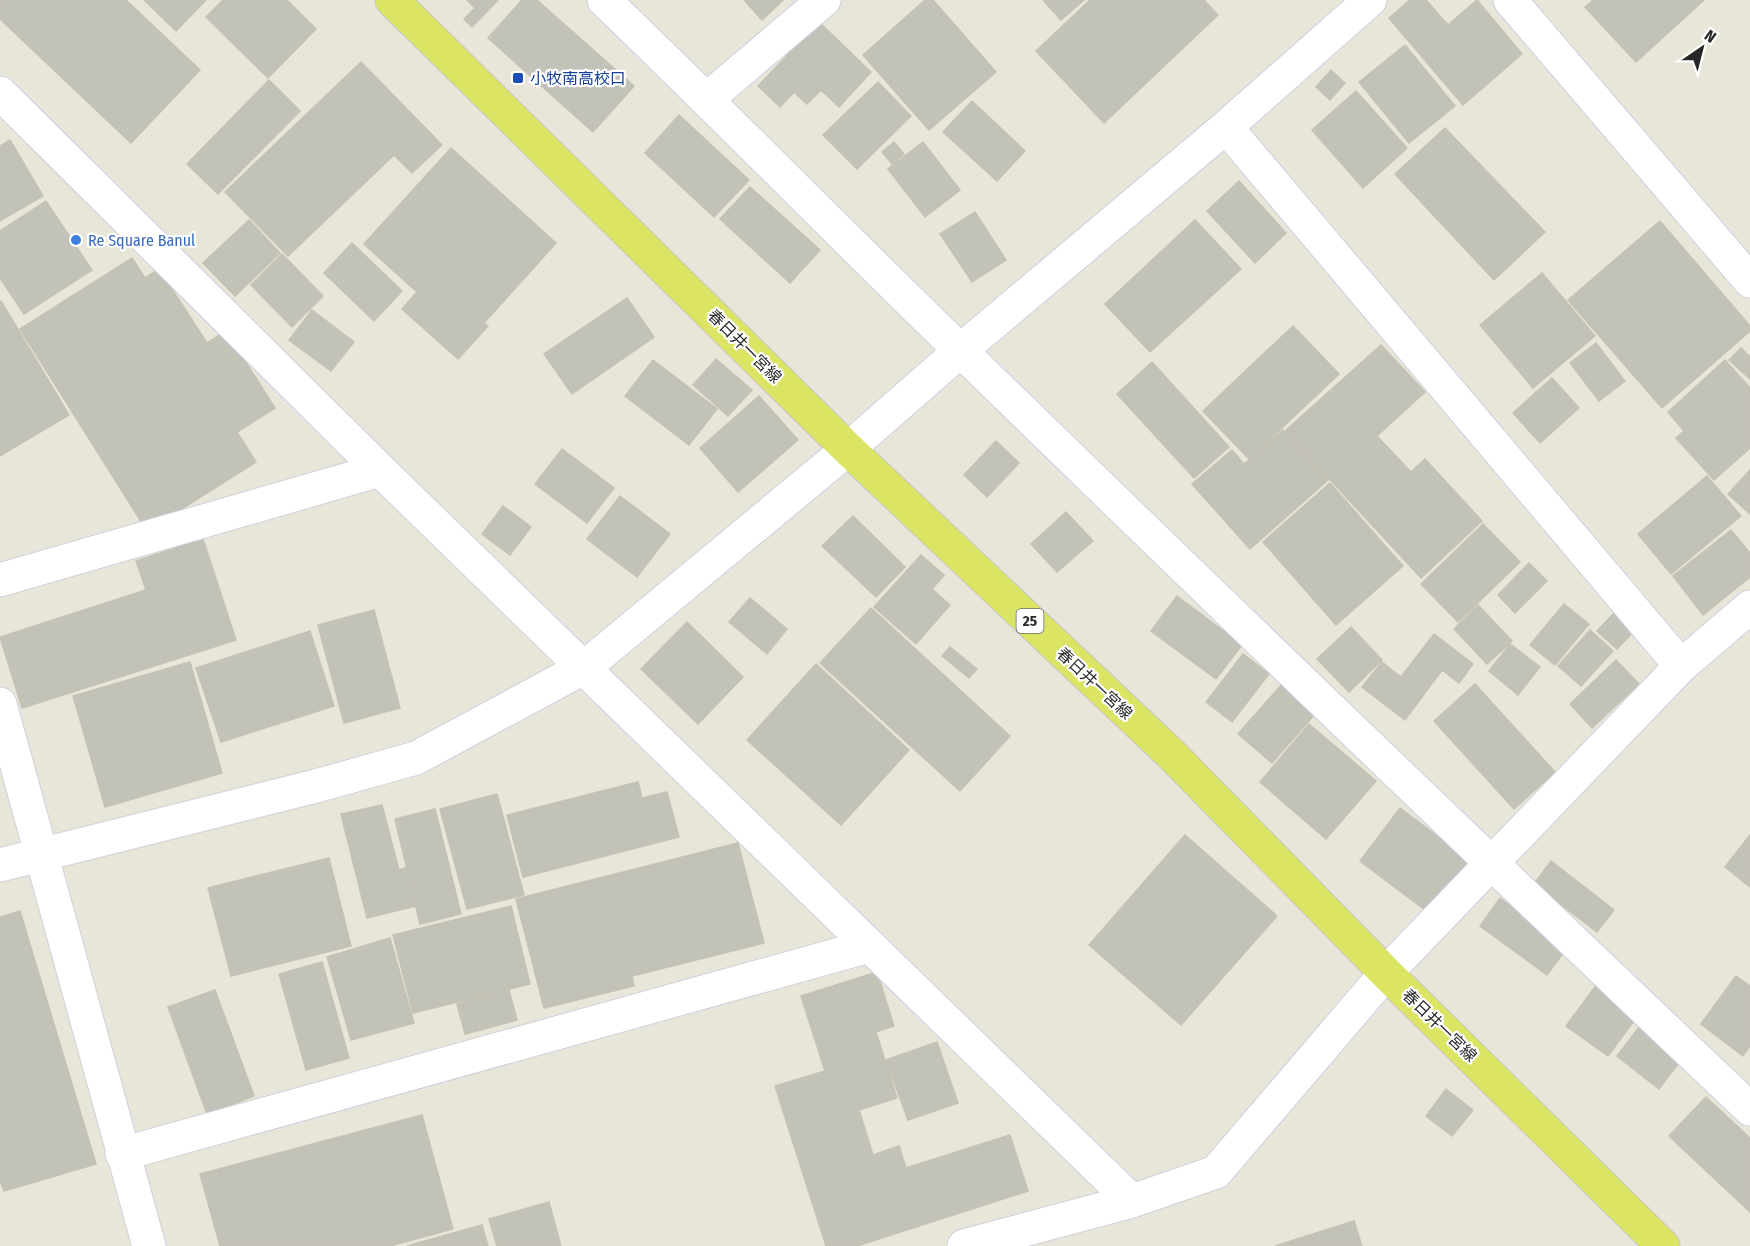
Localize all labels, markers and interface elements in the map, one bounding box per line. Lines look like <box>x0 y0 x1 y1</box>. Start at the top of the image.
north arrow <box>1672 18 1732 78</box>
text: N <box>1701 26 1720 47</box>
place label: 小牧南高校口 <box>530 69 626 88</box>
marker: 小牧南高校口 <box>511 71 525 85</box>
place label: Re Square Banul <box>88 231 195 250</box>
marker: Re Square Banul <box>69 233 83 247</box>
street label: 春日井一宮線 <box>704 306 785 387</box>
road number: 25 <box>1016 609 1044 633</box>
street label: 春日井一宮線 <box>1053 644 1136 723</box>
street label: 春日井一宮線 <box>1399 985 1481 1066</box>

